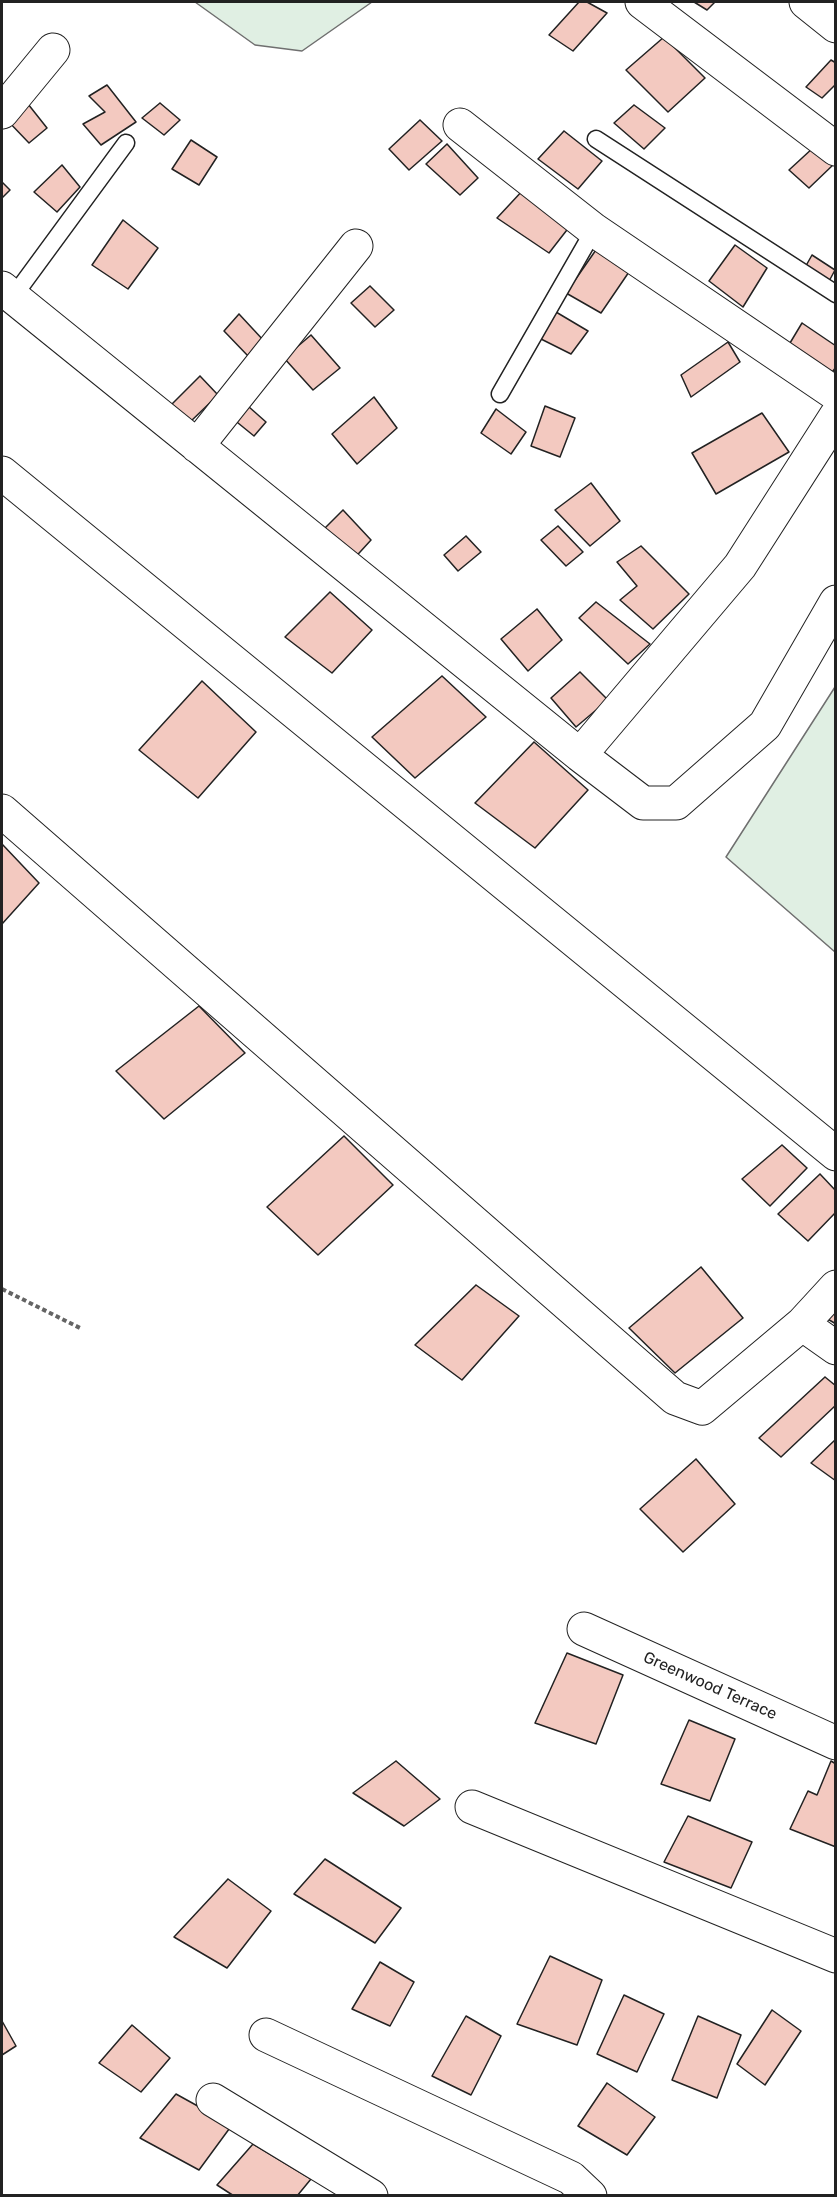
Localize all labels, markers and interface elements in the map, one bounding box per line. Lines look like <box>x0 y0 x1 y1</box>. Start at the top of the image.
street label: Greenwood Terrace <box>640 1648 780 1724</box>

